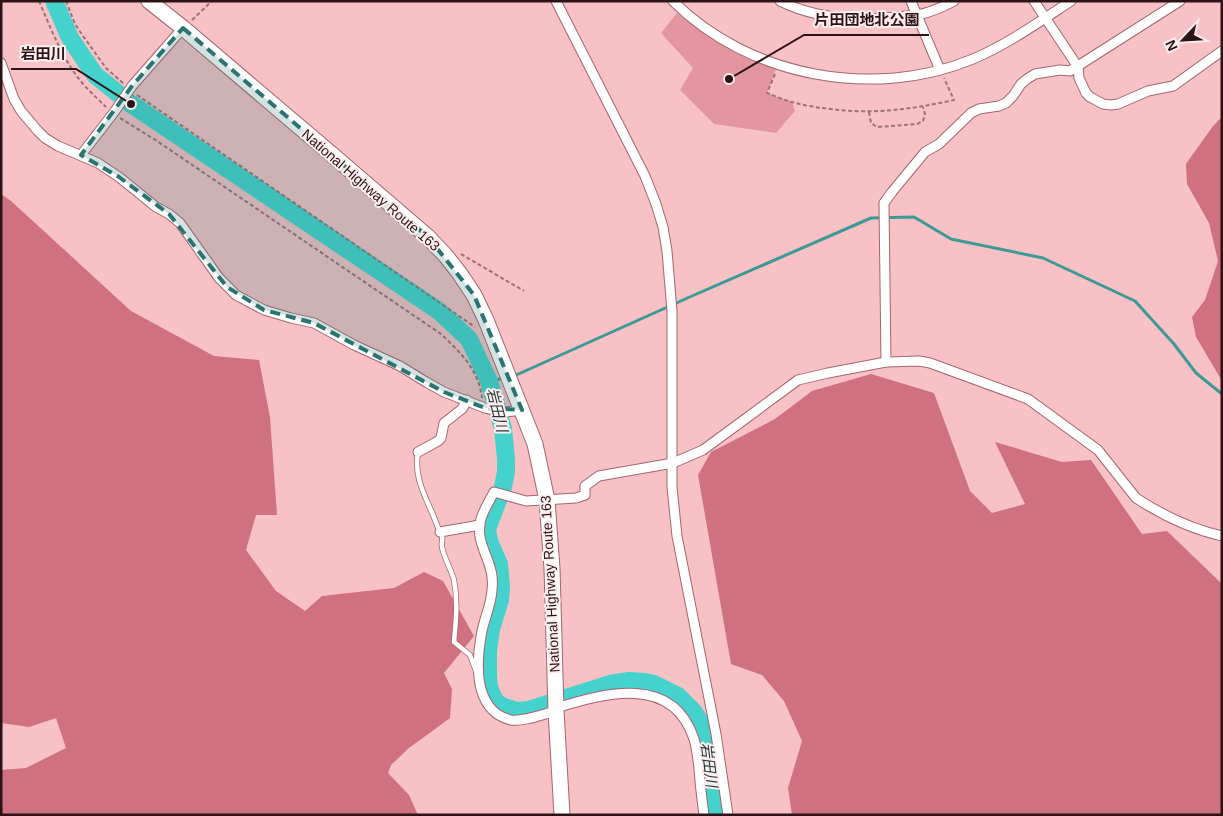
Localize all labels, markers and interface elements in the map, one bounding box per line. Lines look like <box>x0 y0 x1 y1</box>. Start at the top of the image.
callout: 片田団地北公園 <box>804 5 929 35</box>
text: 片田団地北公園 <box>814 11 920 28</box>
north arrow <box>1158 15 1208 65</box>
text: N <box>1162 38 1181 53</box>
callout: 岩田川 <box>11 39 76 69</box>
text: 岩田川 <box>20 45 66 62</box>
street label: National Highway Route 163 <box>299 126 443 254</box>
water label: 岩田川 <box>484 386 512 436</box>
street label: National Highway Route 163 <box>537 495 563 673</box>
water label: 岩田川 <box>698 742 721 790</box>

